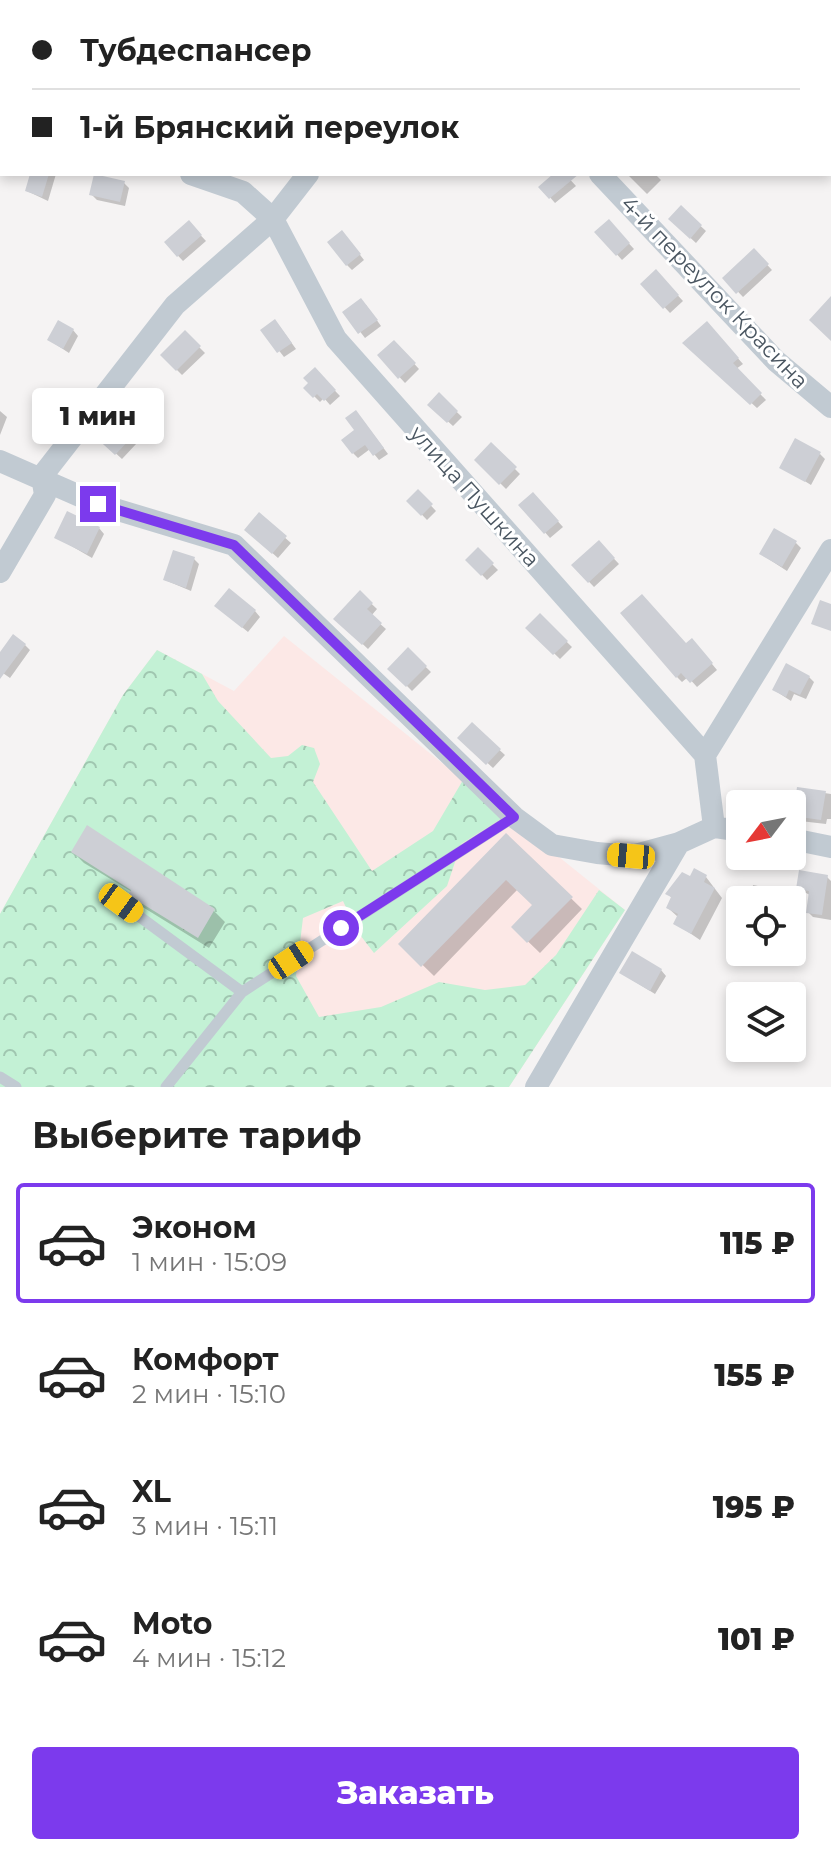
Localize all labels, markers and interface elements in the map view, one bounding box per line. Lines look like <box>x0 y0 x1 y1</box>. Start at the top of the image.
text: Тубдеспансер <box>80 32 312 69</box>
text: 1-й Брянский переулок <box>80 109 459 146</box>
street label: 4-й переулок Красина <box>616 190 814 394</box>
callout: 1 мин <box>32 388 164 444</box>
text: 1 мин <box>60 400 136 432</box>
street label: улица Пушкина <box>403 419 545 573</box>
route end <box>80 486 116 522</box>
north arrow <box>726 790 806 870</box>
map controls <box>726 790 806 1062</box>
car <box>606 842 656 870</box>
car <box>95 879 147 927</box>
button: locate <box>726 886 806 966</box>
route start <box>323 910 359 946</box>
car <box>264 937 318 983</box>
button: layers <box>726 982 806 1062</box>
text: Выберите тариф <box>32 1113 362 1157</box>
icon: car <box>36 1207 108 1279</box>
text: Эконом <box>132 1209 257 1246</box>
text: 115 ₽ <box>720 1225 795 1262</box>
text: 1 мин · 15:09 <box>132 1246 287 1278</box>
icon: car <box>36 1339 108 1411</box>
text: Комфорт <box>132 1341 279 1378</box>
text: 155 ₽ <box>714 1357 795 1394</box>
text: 2 мин · 15:10 <box>132 1378 286 1410</box>
icon: car <box>36 1471 108 1543</box>
text: XL <box>132 1473 171 1510</box>
text: 195 ₽ <box>713 1489 795 1526</box>
text: 3 мин · 15:11 <box>132 1510 278 1542</box>
icon: car <box>36 1603 108 1675</box>
text: Moto <box>132 1605 213 1642</box>
text: 101 ₽ <box>718 1621 795 1658</box>
text: 4 мин · 15:12 <box>132 1642 286 1674</box>
button: Заказать <box>32 1747 799 1839</box>

